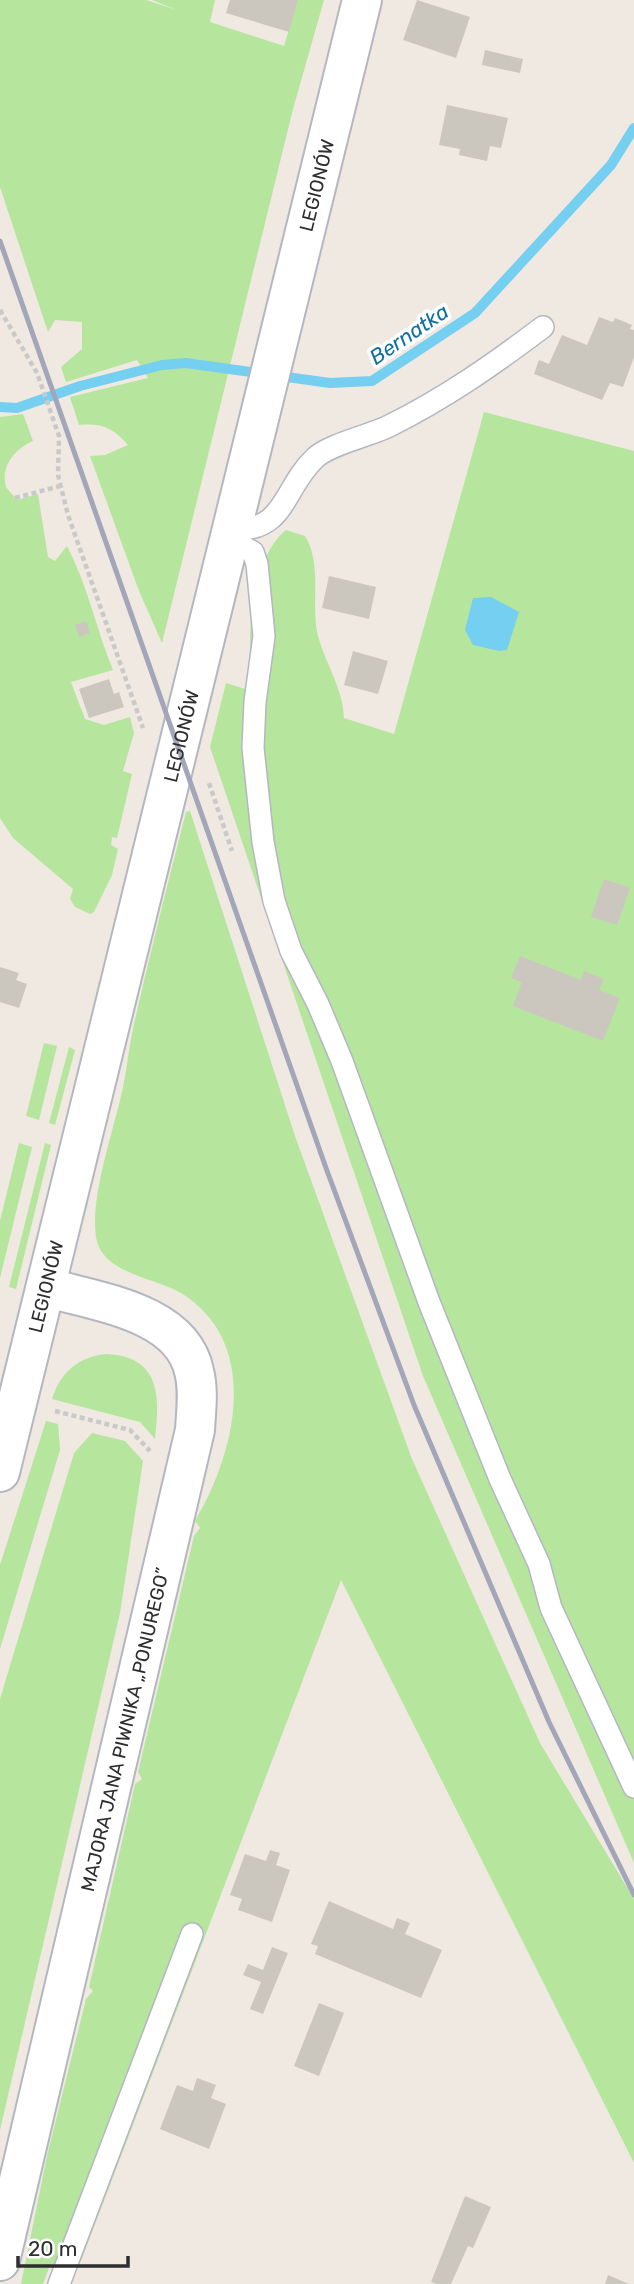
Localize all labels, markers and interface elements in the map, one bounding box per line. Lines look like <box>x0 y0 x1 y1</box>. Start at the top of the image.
street label: LEGIONÓW <box>294 137 339 234</box>
water label: Bernatka <box>365 298 453 370</box>
street label: LEGIONÓW <box>159 687 203 784</box>
street label: LEGIONÓW <box>23 1238 68 1335</box>
street label: MAJORA JANA PIWNIKA „PONUREGO” <box>76 1565 174 1894</box>
scale bar <box>18 2224 128 2268</box>
text: 20 m <box>28 2236 77 2261</box>

